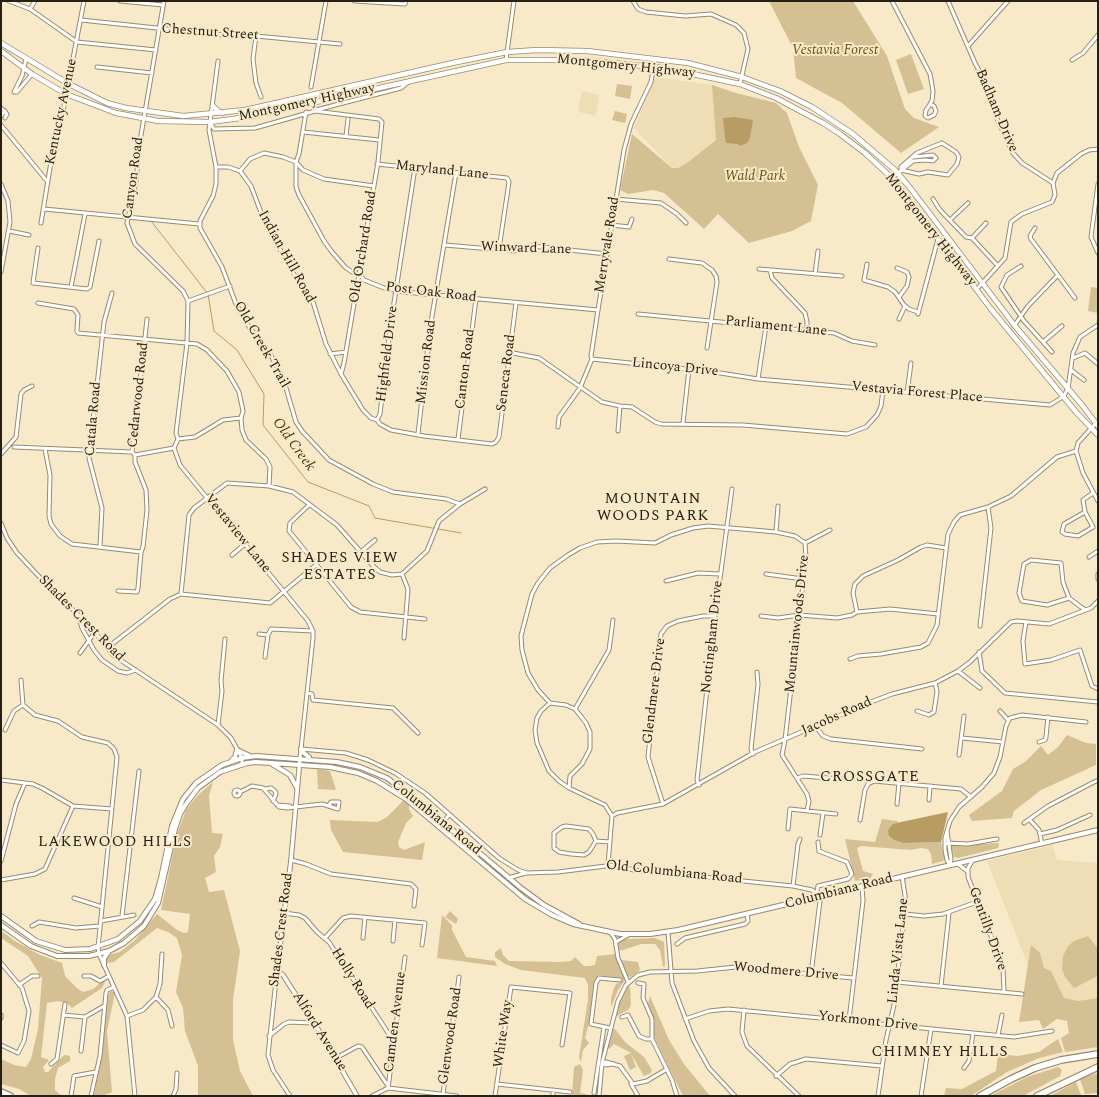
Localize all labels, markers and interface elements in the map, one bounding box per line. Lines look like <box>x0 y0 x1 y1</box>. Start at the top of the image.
street label: Chestnut Street <box>161 21 259 45</box>
park label: Vestavia Forest <box>792 43 878 59</box>
street label: Montgomery Highway <box>556 51 696 83</box>
street label: Kentucky Avenue <box>43 57 81 167</box>
street label: Badham Drive <box>971 67 1021 155</box>
street label: Montgomery Highway <box>237 80 377 126</box>
street label: Canyon Road <box>120 136 148 220</box>
street label: Maryland Lane <box>395 158 489 184</box>
park label: Wald Park <box>725 169 785 185</box>
street label: Montgomery Highway <box>881 170 979 290</box>
street label: Old Orchard Road <box>347 190 381 304</box>
street label: Merryvale Road <box>592 196 624 294</box>
street label: Indian Hill Road <box>254 208 318 306</box>
street label: Winward Lane <box>480 239 572 259</box>
street label: Post Oak Road <box>385 279 477 307</box>
street label: Old Creek Trail <box>229 299 293 391</box>
street label: Highfield Drive <box>374 305 402 403</box>
street label: Parliament Lane <box>724 313 828 341</box>
street label: Mission Road <box>413 319 441 405</box>
street label: Canton Road <box>453 328 479 410</box>
street label: Seneca Road <box>494 333 520 413</box>
street label: Cedarwood Road <box>125 341 153 449</box>
street label: Lincoya Drive <box>631 355 719 381</box>
street label: Vestavia Forest Place <box>851 379 983 407</box>
street label: Catala Road <box>82 381 106 457</box>
water label: Old Creek <box>268 415 318 475</box>
street label: Vestaview Lane <box>200 491 274 577</box>
district label: MOUNTAIN WOODS PARK <box>597 491 709 526</box>
district label: SHADES VIEW ESTATES <box>282 550 398 585</box>
street label: Mountainwoods Drive <box>782 554 814 694</box>
street label: Shades Crest Road <box>34 572 128 666</box>
street label: Nottingham Drive <box>699 580 727 694</box>
street label: Glendmere Drive <box>640 637 670 745</box>
street label: Jacobs Road <box>799 694 875 740</box>
district label: CROSSGATE <box>820 769 920 787</box>
street label: Columbiana Road <box>388 777 484 859</box>
district label: LAKEWOOD HILLS <box>38 834 192 852</box>
street label: Old Columbiana Road <box>605 857 743 889</box>
street label: Columbiana Road <box>783 870 895 914</box>
street label: Shades Crest Road <box>267 872 297 988</box>
street label: Gentilly Drive <box>964 885 1010 973</box>
street label: Linda Vista Lane <box>885 897 913 1005</box>
street label: Holly Road <box>327 945 377 1013</box>
street label: Woodmere Drive <box>733 959 839 985</box>
street label: Camden Avenue <box>381 971 411 1073</box>
street label: Glenwood Road <box>436 986 466 1086</box>
street label: Alford Avenue <box>288 989 350 1075</box>
street label: White Way <box>491 999 517 1069</box>
street label: Yorkmont Drive <box>817 1008 919 1036</box>
district label: CHIMNEY HILLS <box>871 1044 1009 1062</box>

